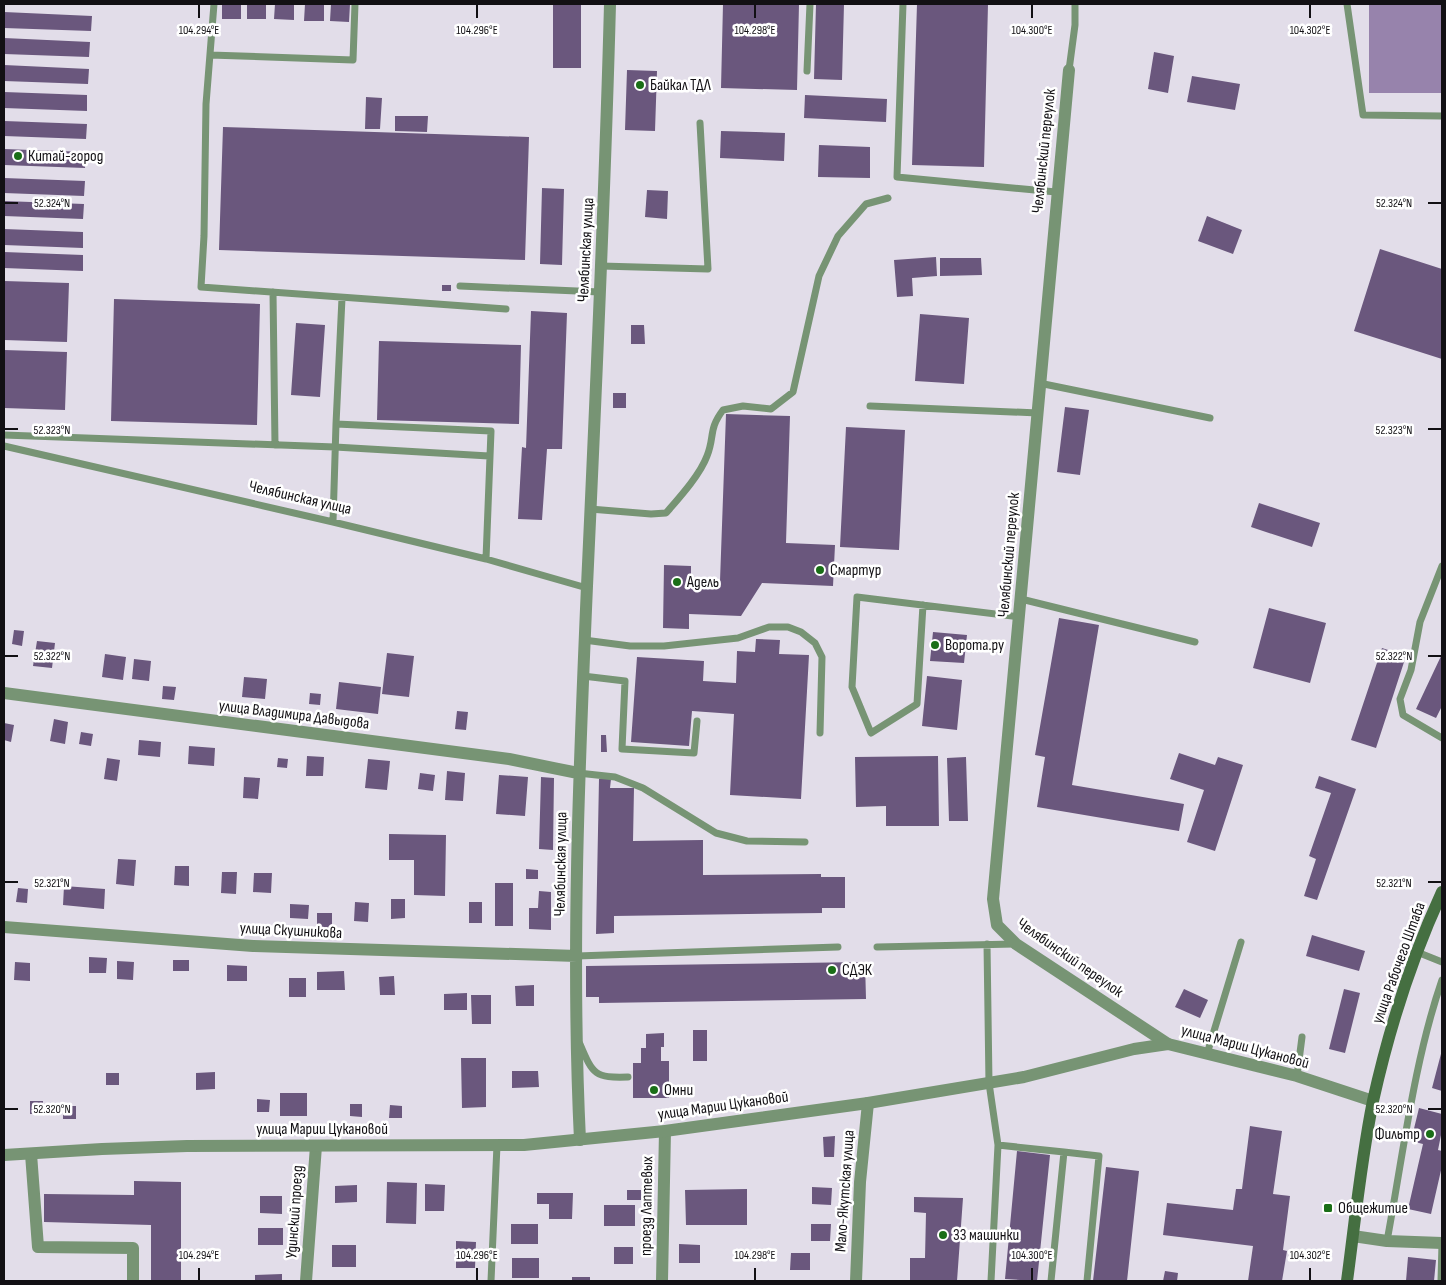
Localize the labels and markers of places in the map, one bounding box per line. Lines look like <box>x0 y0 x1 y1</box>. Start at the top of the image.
place label: Байкал ТДЛ <box>650 76 711 95</box>
marker: Байкал ТДЛ <box>634 79 646 91</box>
place label: Китай-город <box>28 147 103 166</box>
marker: Китай-город <box>12 150 24 162</box>
place label: Смартур <box>830 561 881 580</box>
marker: Смартур <box>814 564 826 576</box>
place label: Адель <box>686 573 719 592</box>
marker: Адель <box>671 576 683 588</box>
place label: Ворота.ру <box>945 636 1004 655</box>
marker: Ворота.ру <box>929 639 941 651</box>
place label: СДЭК <box>842 961 873 980</box>
marker: СДЭК <box>826 964 838 976</box>
place label: Омни <box>664 1081 693 1100</box>
marker: Омни <box>648 1084 660 1096</box>
place label: Фильтр <box>1374 1125 1420 1144</box>
marker: Фильтр <box>1424 1128 1436 1140</box>
place label: Общежитие <box>1338 1199 1408 1218</box>
marker: Общежитие <box>1322 1202 1334 1214</box>
place label: 33 машинки <box>953 1226 1019 1245</box>
marker: 33 машинки <box>937 1229 949 1241</box>

